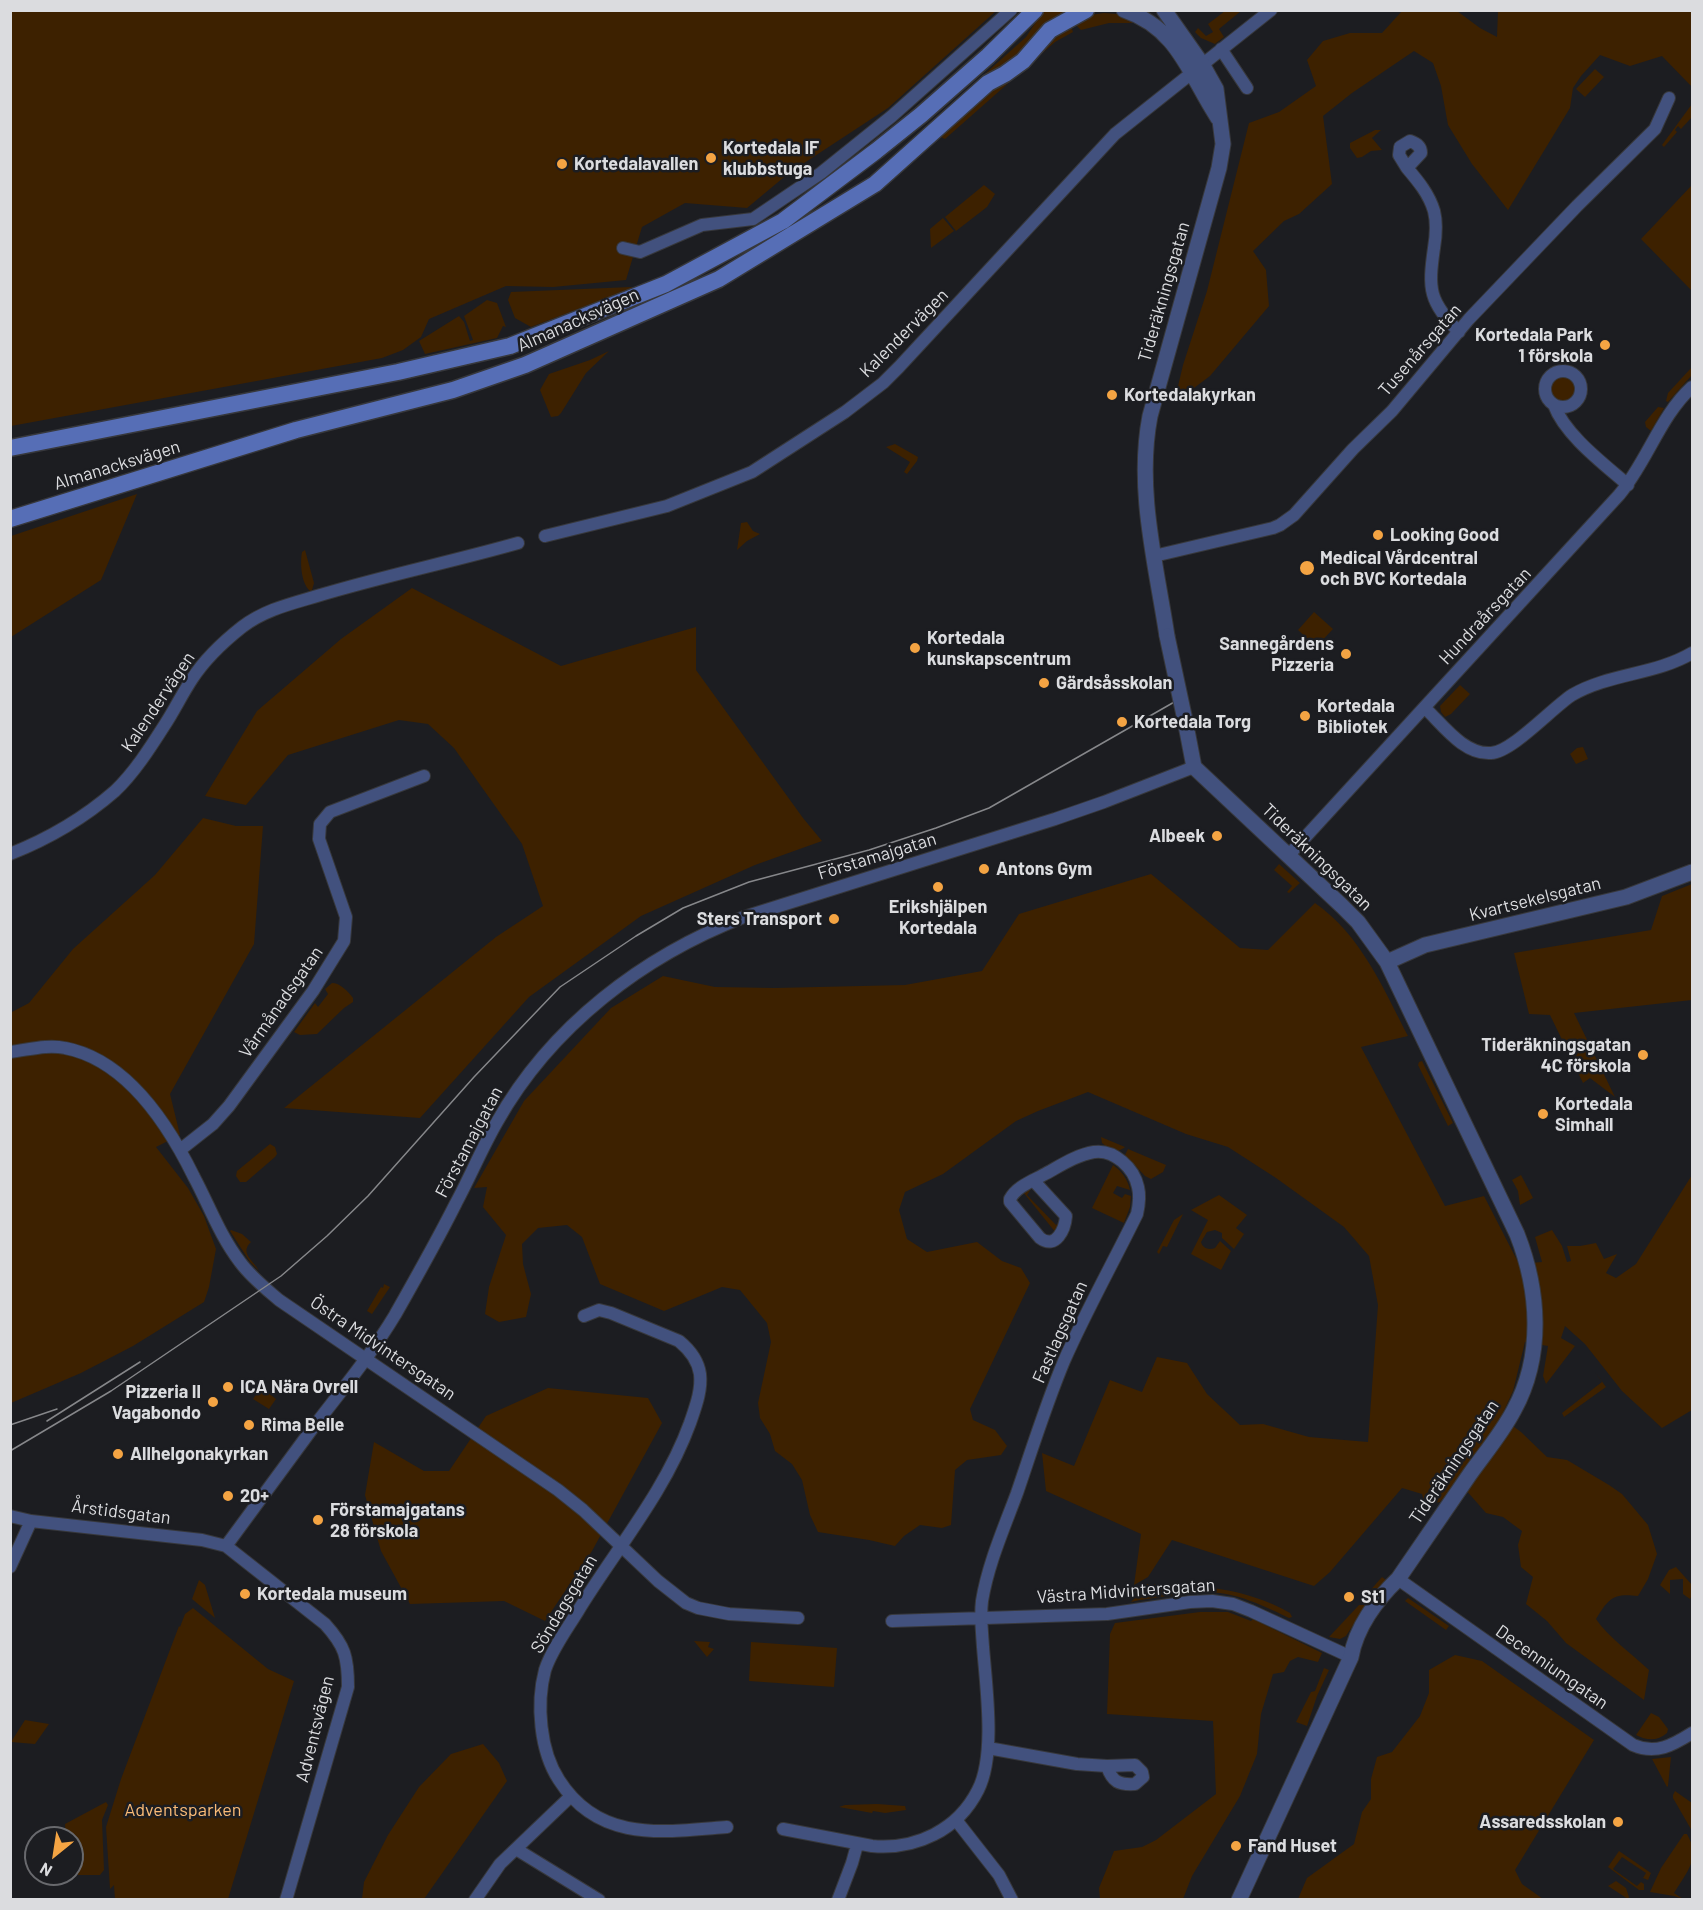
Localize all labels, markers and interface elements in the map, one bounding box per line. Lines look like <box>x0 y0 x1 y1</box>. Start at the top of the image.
place label: Kortedala IF klubbstuga <box>723 137 819 180</box>
marker: Kortedala IF klubbstuga <box>704 151 718 165</box>
place label: Kortedalavallen <box>574 153 698 175</box>
marker: Kortedalavallen <box>555 157 569 171</box>
street label: Tideräkningsgatan <box>1134 219 1194 365</box>
street label: Almanacksvägen <box>514 284 642 356</box>
street label: Kalendervägen <box>855 284 953 382</box>
street label: Tusenårsgatan <box>1374 299 1466 401</box>
place label: Kortedala Park 1 förskola <box>1475 324 1593 366</box>
marker: Kortedala Park 1 förskola <box>1598 338 1612 352</box>
place label: Kortedalakyrkan <box>1124 384 1256 406</box>
marker: Kortedalakyrkan <box>1105 388 1119 402</box>
street label: Almanacksvägen <box>51 436 183 494</box>
place label: Looking Good <box>1390 524 1499 546</box>
marker: Looking Good <box>1371 528 1385 542</box>
place label: Medical Vårdcentral och BVC Kortedala <box>1320 547 1478 590</box>
marker: Medical Vårdcentral och BVC Kortedala <box>1298 559 1316 577</box>
street label: Hundraårsgatan <box>1434 563 1536 669</box>
place label: Kortedala kunskapscentrum <box>927 627 1071 670</box>
place label: Sannegårdens Pizzeria <box>1219 633 1334 676</box>
marker: Kortedala kunskapscentrum <box>908 641 922 655</box>
marker: Sannegårdens Pizzeria <box>1339 647 1353 661</box>
street label: Kalendervägen <box>116 648 200 756</box>
place label: Gärdsåsskolan <box>1056 672 1172 694</box>
marker: Gärdsåsskolan <box>1037 676 1051 690</box>
place label: Kortedala Bibliotek <box>1317 695 1395 738</box>
marker: Kortedala Bibliotek <box>1298 709 1312 723</box>
place label: Kortedala Torg <box>1134 711 1251 733</box>
marker: Kortedala Torg <box>1115 715 1129 729</box>
street label: Tideräkningsgatan <box>1257 799 1377 915</box>
place label: Albeek <box>1149 825 1205 847</box>
street label: Förstamajgatan <box>815 828 939 884</box>
marker: Albeek <box>1210 829 1224 843</box>
place label: Antons Gym <box>996 858 1092 880</box>
marker: Antons Gym <box>977 862 991 876</box>
street label: Kvartsekelsgatan <box>1467 872 1603 926</box>
marker: Erikshjälpen Kortedala <box>931 880 945 894</box>
place label: Erikshjälpen Kortedala <box>889 896 987 938</box>
place label: Sters Transport <box>697 908 822 930</box>
marker: Sters Transport <box>827 912 841 926</box>
street label: Vårmånadsgatan <box>235 942 327 1062</box>
place label: Tideräkningsgatan 4C förskola <box>1481 1034 1631 1076</box>
marker: Tideräkningsgatan 4C förskola <box>1636 1048 1650 1062</box>
street label: Förstamajgatan <box>431 1083 507 1201</box>
place label: Kortedala Simhall <box>1555 1093 1633 1136</box>
marker: Kortedala Simhall <box>1536 1107 1550 1121</box>
street label: Fastlagsgatan <box>1028 1277 1092 1387</box>
street label: Östra Midvintersgatan <box>306 1291 460 1405</box>
place label: ICA Nära Ovrell <box>240 1376 358 1398</box>
marker: ICA Nära Ovrell <box>221 1380 235 1394</box>
place label: Pizzeria Il Vagabondo <box>112 1381 201 1424</box>
marker: Pizzeria Il Vagabondo <box>206 1395 220 1409</box>
street label: Tideräkningsgatan <box>1404 1396 1504 1528</box>
place label: Rima Belle <box>261 1414 344 1436</box>
marker: Rima Belle <box>242 1418 256 1432</box>
place label: Allhelgonakyrkan <box>130 1443 268 1465</box>
marker: Allhelgonakyrkan <box>111 1447 125 1461</box>
place label: 20+ <box>240 1485 269 1507</box>
marker: 20+ <box>221 1489 235 1503</box>
street label: Årstidsgatan <box>70 1495 172 1529</box>
place label: Förstamajgatans 28 förskola <box>330 1499 465 1541</box>
marker: Förstamajgatans 28 förskola <box>311 1513 325 1527</box>
street label: Söndagsgatan <box>526 1551 602 1657</box>
street label: Västra Midvintersgatan <box>1036 1574 1216 1608</box>
place label: Kortedala museum <box>257 1583 407 1605</box>
place label: St1 <box>1361 1586 1385 1608</box>
marker: Kortedala museum <box>238 1587 252 1601</box>
marker: St1 <box>1342 1590 1356 1604</box>
street label: Decenniumgatan <box>1492 1620 1612 1714</box>
street label: Adventsvägen <box>291 1673 339 1785</box>
park label: Adventsparken <box>125 1799 241 1821</box>
place label: Assaredsskolan <box>1479 1811 1606 1833</box>
marker: Assaredsskolan <box>1611 1815 1625 1829</box>
north arrow <box>24 1826 84 1886</box>
place label: Fand Huset <box>1248 1835 1337 1857</box>
marker: Fand Huset <box>1229 1839 1243 1853</box>
text: N <box>36 1859 55 1881</box>

